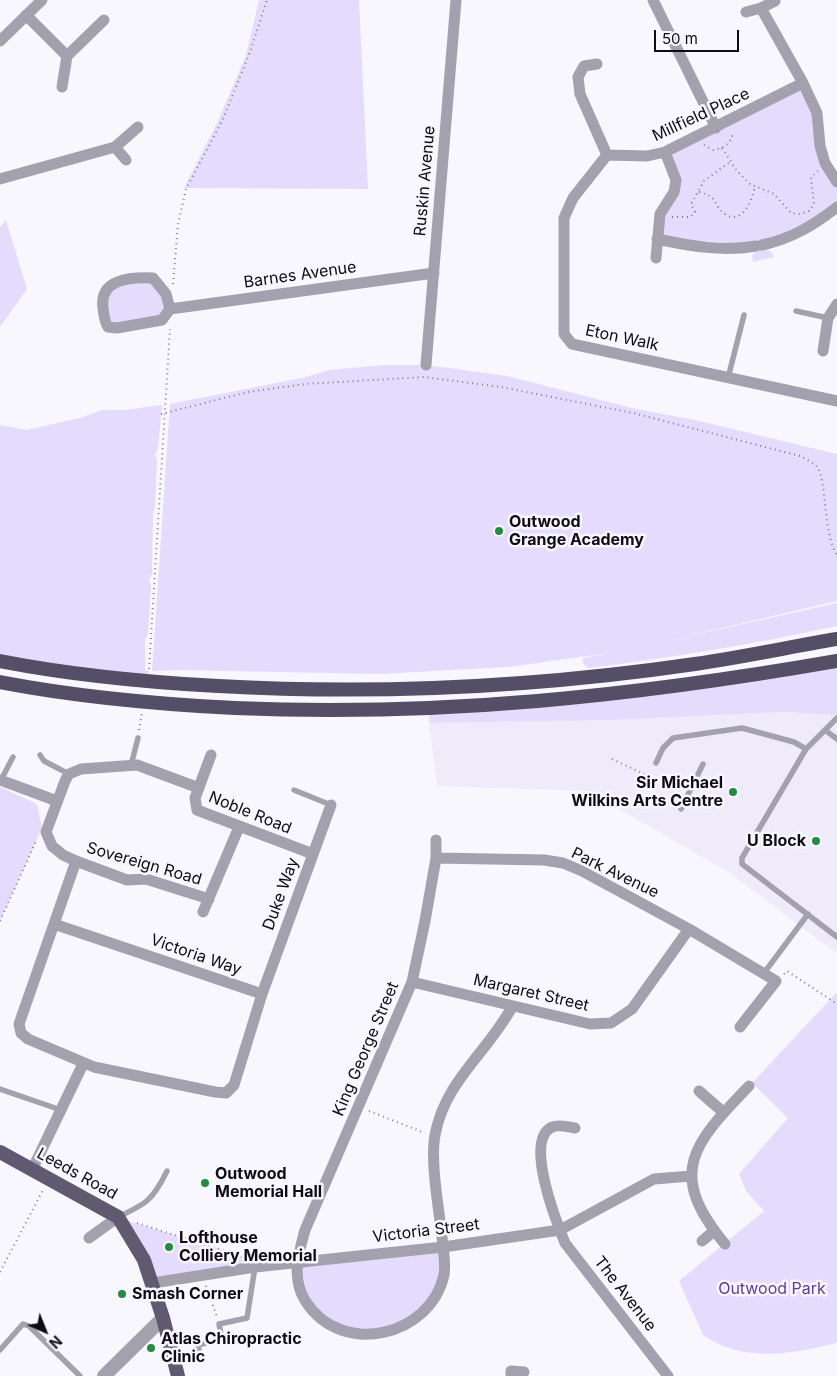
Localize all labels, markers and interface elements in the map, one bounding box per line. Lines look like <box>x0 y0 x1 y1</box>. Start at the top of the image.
scale bar <box>657 20 742 52</box>
text: 50 m <box>662 29 698 48</box>
street label: Millfield Place <box>649 84 753 146</box>
street label: Ruskin Avenue <box>411 125 439 237</box>
street label: Barnes Avenue <box>242 258 358 292</box>
street label: Eton Walk <box>583 321 661 355</box>
place label: Outwood Grange Academy <box>509 512 644 550</box>
marker: Outwood Grange Academy <box>493 525 505 537</box>
place label: Sir Michael Wilkins Arts Centre <box>571 773 723 811</box>
marker: Sir Michael Wilkins Arts Centre <box>727 786 739 798</box>
street label: Noble Road <box>206 788 294 838</box>
place label: U Block <box>747 831 806 851</box>
marker: U Block <box>810 835 822 847</box>
street label: Sovereign Road <box>84 838 204 890</box>
street label: Park Avenue <box>568 844 662 902</box>
street label: Duke Way <box>259 855 303 933</box>
street label: Victoria Way <box>148 930 244 980</box>
street label: Margaret Street <box>471 970 591 1016</box>
street label: King George Street <box>329 979 403 1119</box>
street label: Leeds Road <box>33 1144 121 1204</box>
place label: Outwood Memorial Hall <box>215 1164 322 1202</box>
marker: Outwood Memorial Hall <box>199 1177 211 1189</box>
street label: Victoria Street <box>371 1215 481 1247</box>
place label: Lofthouse Colliery Memorial <box>179 1228 317 1266</box>
marker: Lofthouse Colliery Memorial <box>163 1241 175 1253</box>
street label: The Avenue <box>590 1253 660 1335</box>
park label: Outwood Park <box>718 1279 826 1299</box>
place label: Smash Corner <box>132 1284 243 1304</box>
marker: Smash Corner <box>116 1288 128 1300</box>
north arrow <box>20 1306 70 1356</box>
place label: Atlas Chiropractic Clinic <box>161 1329 302 1367</box>
text: N <box>46 1332 66 1352</box>
marker: Atlas Chiropractic Clinic <box>145 1342 157 1354</box>

